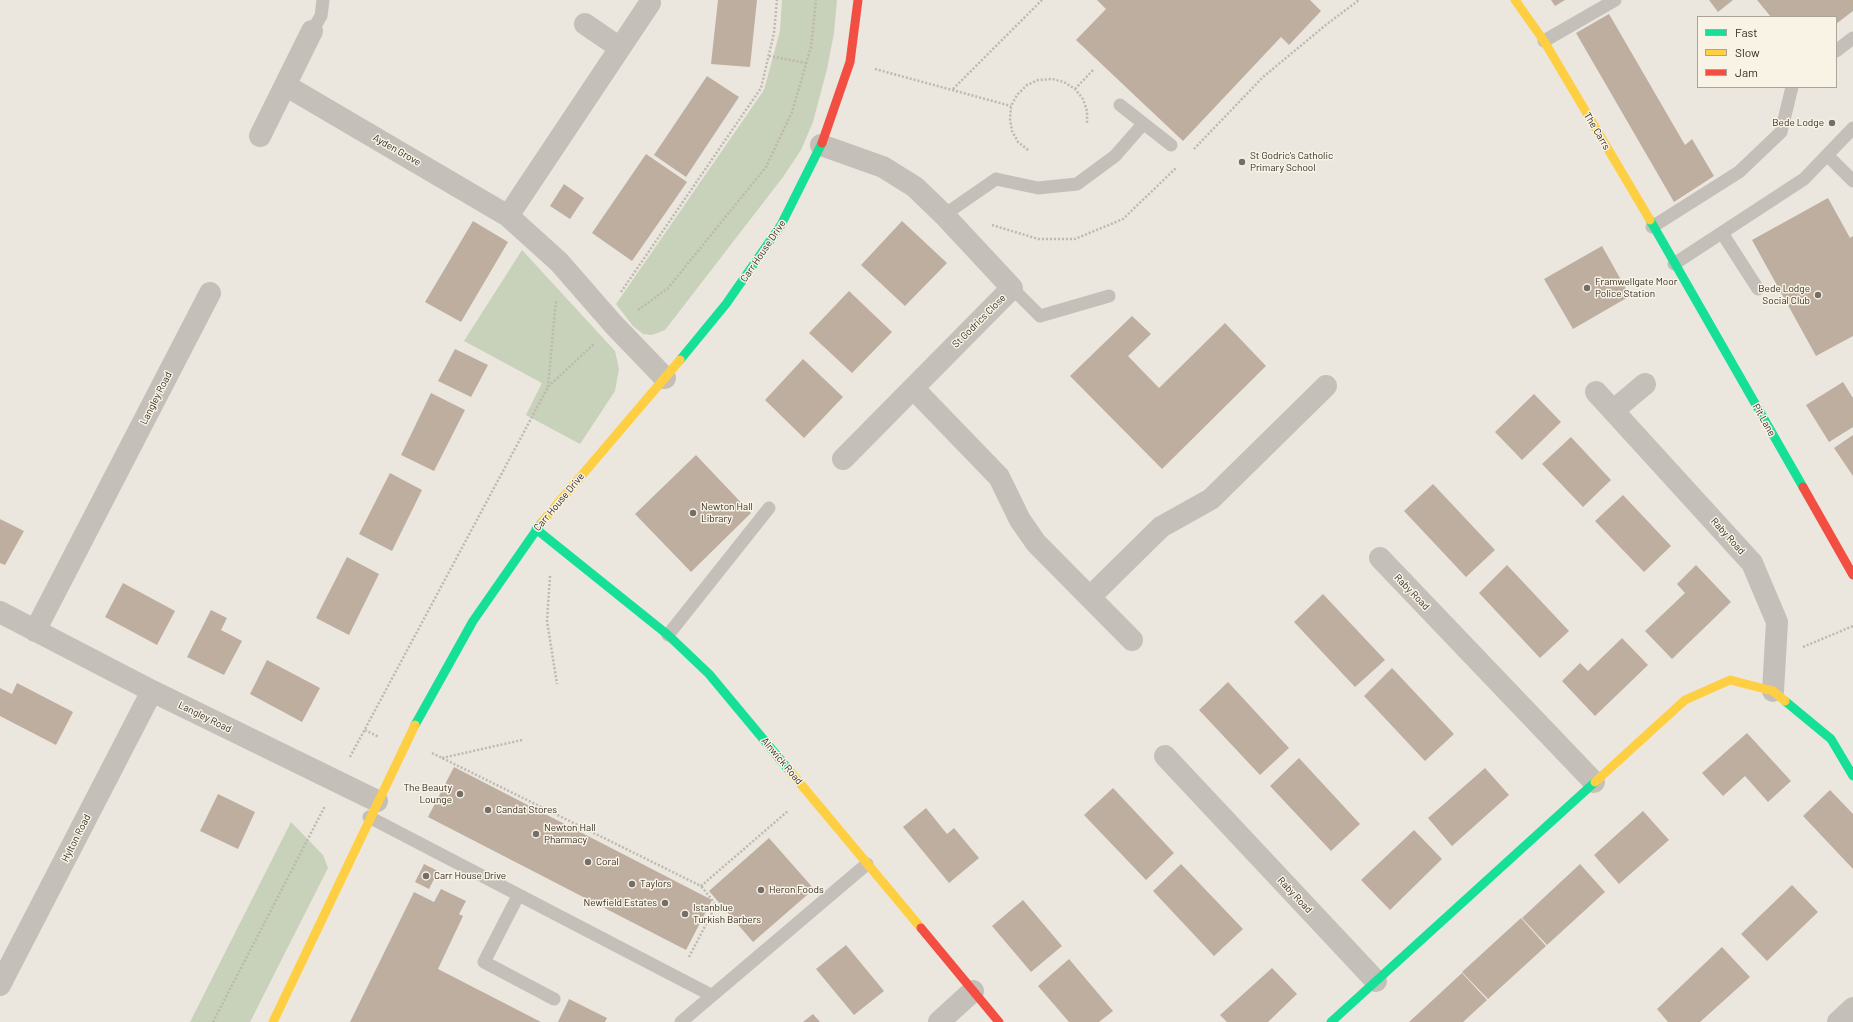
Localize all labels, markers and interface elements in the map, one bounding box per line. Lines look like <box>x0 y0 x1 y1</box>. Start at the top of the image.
legend <box>1697 16 1837 88</box>
text: Fast <box>1735 25 1758 39</box>
text: Slow <box>1735 45 1760 59</box>
text: Jam <box>1735 65 1758 79</box>
street label: The Carrs <box>1581 110 1613 152</box>
place label: Bede Lodge <box>1772 117 1824 129</box>
marker: Bede Lodge <box>1827 118 1837 128</box>
street label: Ayden Grove <box>371 131 423 169</box>
place label: St Godric's Catholic Primary School <box>1250 150 1333 174</box>
marker: St Godric's Catholic Primary School <box>1237 157 1247 167</box>
street label: Carr House Drive <box>738 218 788 284</box>
place label: Framwellgate Moor Police Station <box>1595 276 1677 300</box>
marker: Framwellgate Moor Police Station <box>1582 283 1592 293</box>
place label: Bede Lodge Social Club <box>1758 283 1810 306</box>
marker: Bede Lodge Social Club <box>1813 290 1823 300</box>
street label: St Godrics Close <box>950 292 1008 350</box>
street label: Langley Road <box>138 370 174 426</box>
street label: Pit Lane <box>1750 402 1778 438</box>
street label: Carr House Drive <box>531 471 587 533</box>
place label: Newton Hall Library <box>701 501 753 524</box>
marker: Newton Hall Library <box>688 508 698 518</box>
street label: Raby Road <box>1708 515 1748 557</box>
street label: Raby Road <box>1392 572 1432 612</box>
street label: Langley Road <box>176 699 234 735</box>
street label: Alnwick Road <box>759 735 805 787</box>
place label: The Beauty Lounge <box>403 782 452 806</box>
marker: The Beauty Lounge <box>455 789 465 799</box>
place label: Candat Stores <box>496 804 557 816</box>
marker: Candat Stores <box>483 805 493 815</box>
street label: Hylton Road <box>59 812 93 864</box>
place label: Newton Hall Pharmacy <box>544 822 596 846</box>
marker: Newton Hall Pharmacy <box>531 829 541 839</box>
place label: Coral <box>596 856 619 868</box>
marker: Coral <box>583 857 593 867</box>
place label: Carr House Drive <box>434 870 506 882</box>
marker: Carr House Drive <box>421 871 431 881</box>
street label: Raby Road <box>1275 874 1315 916</box>
place label: Taylors <box>640 878 671 890</box>
marker: Taylors <box>627 879 637 889</box>
place label: Heron Foods <box>769 884 824 896</box>
marker: Heron Foods <box>756 885 766 895</box>
place label: Newfield Estates <box>584 897 657 909</box>
marker: Newfield Estates <box>660 898 670 908</box>
place label: Istanblue Turkish Barbers <box>693 902 761 926</box>
marker: Istanblue Turkish Barbers <box>680 909 690 919</box>

